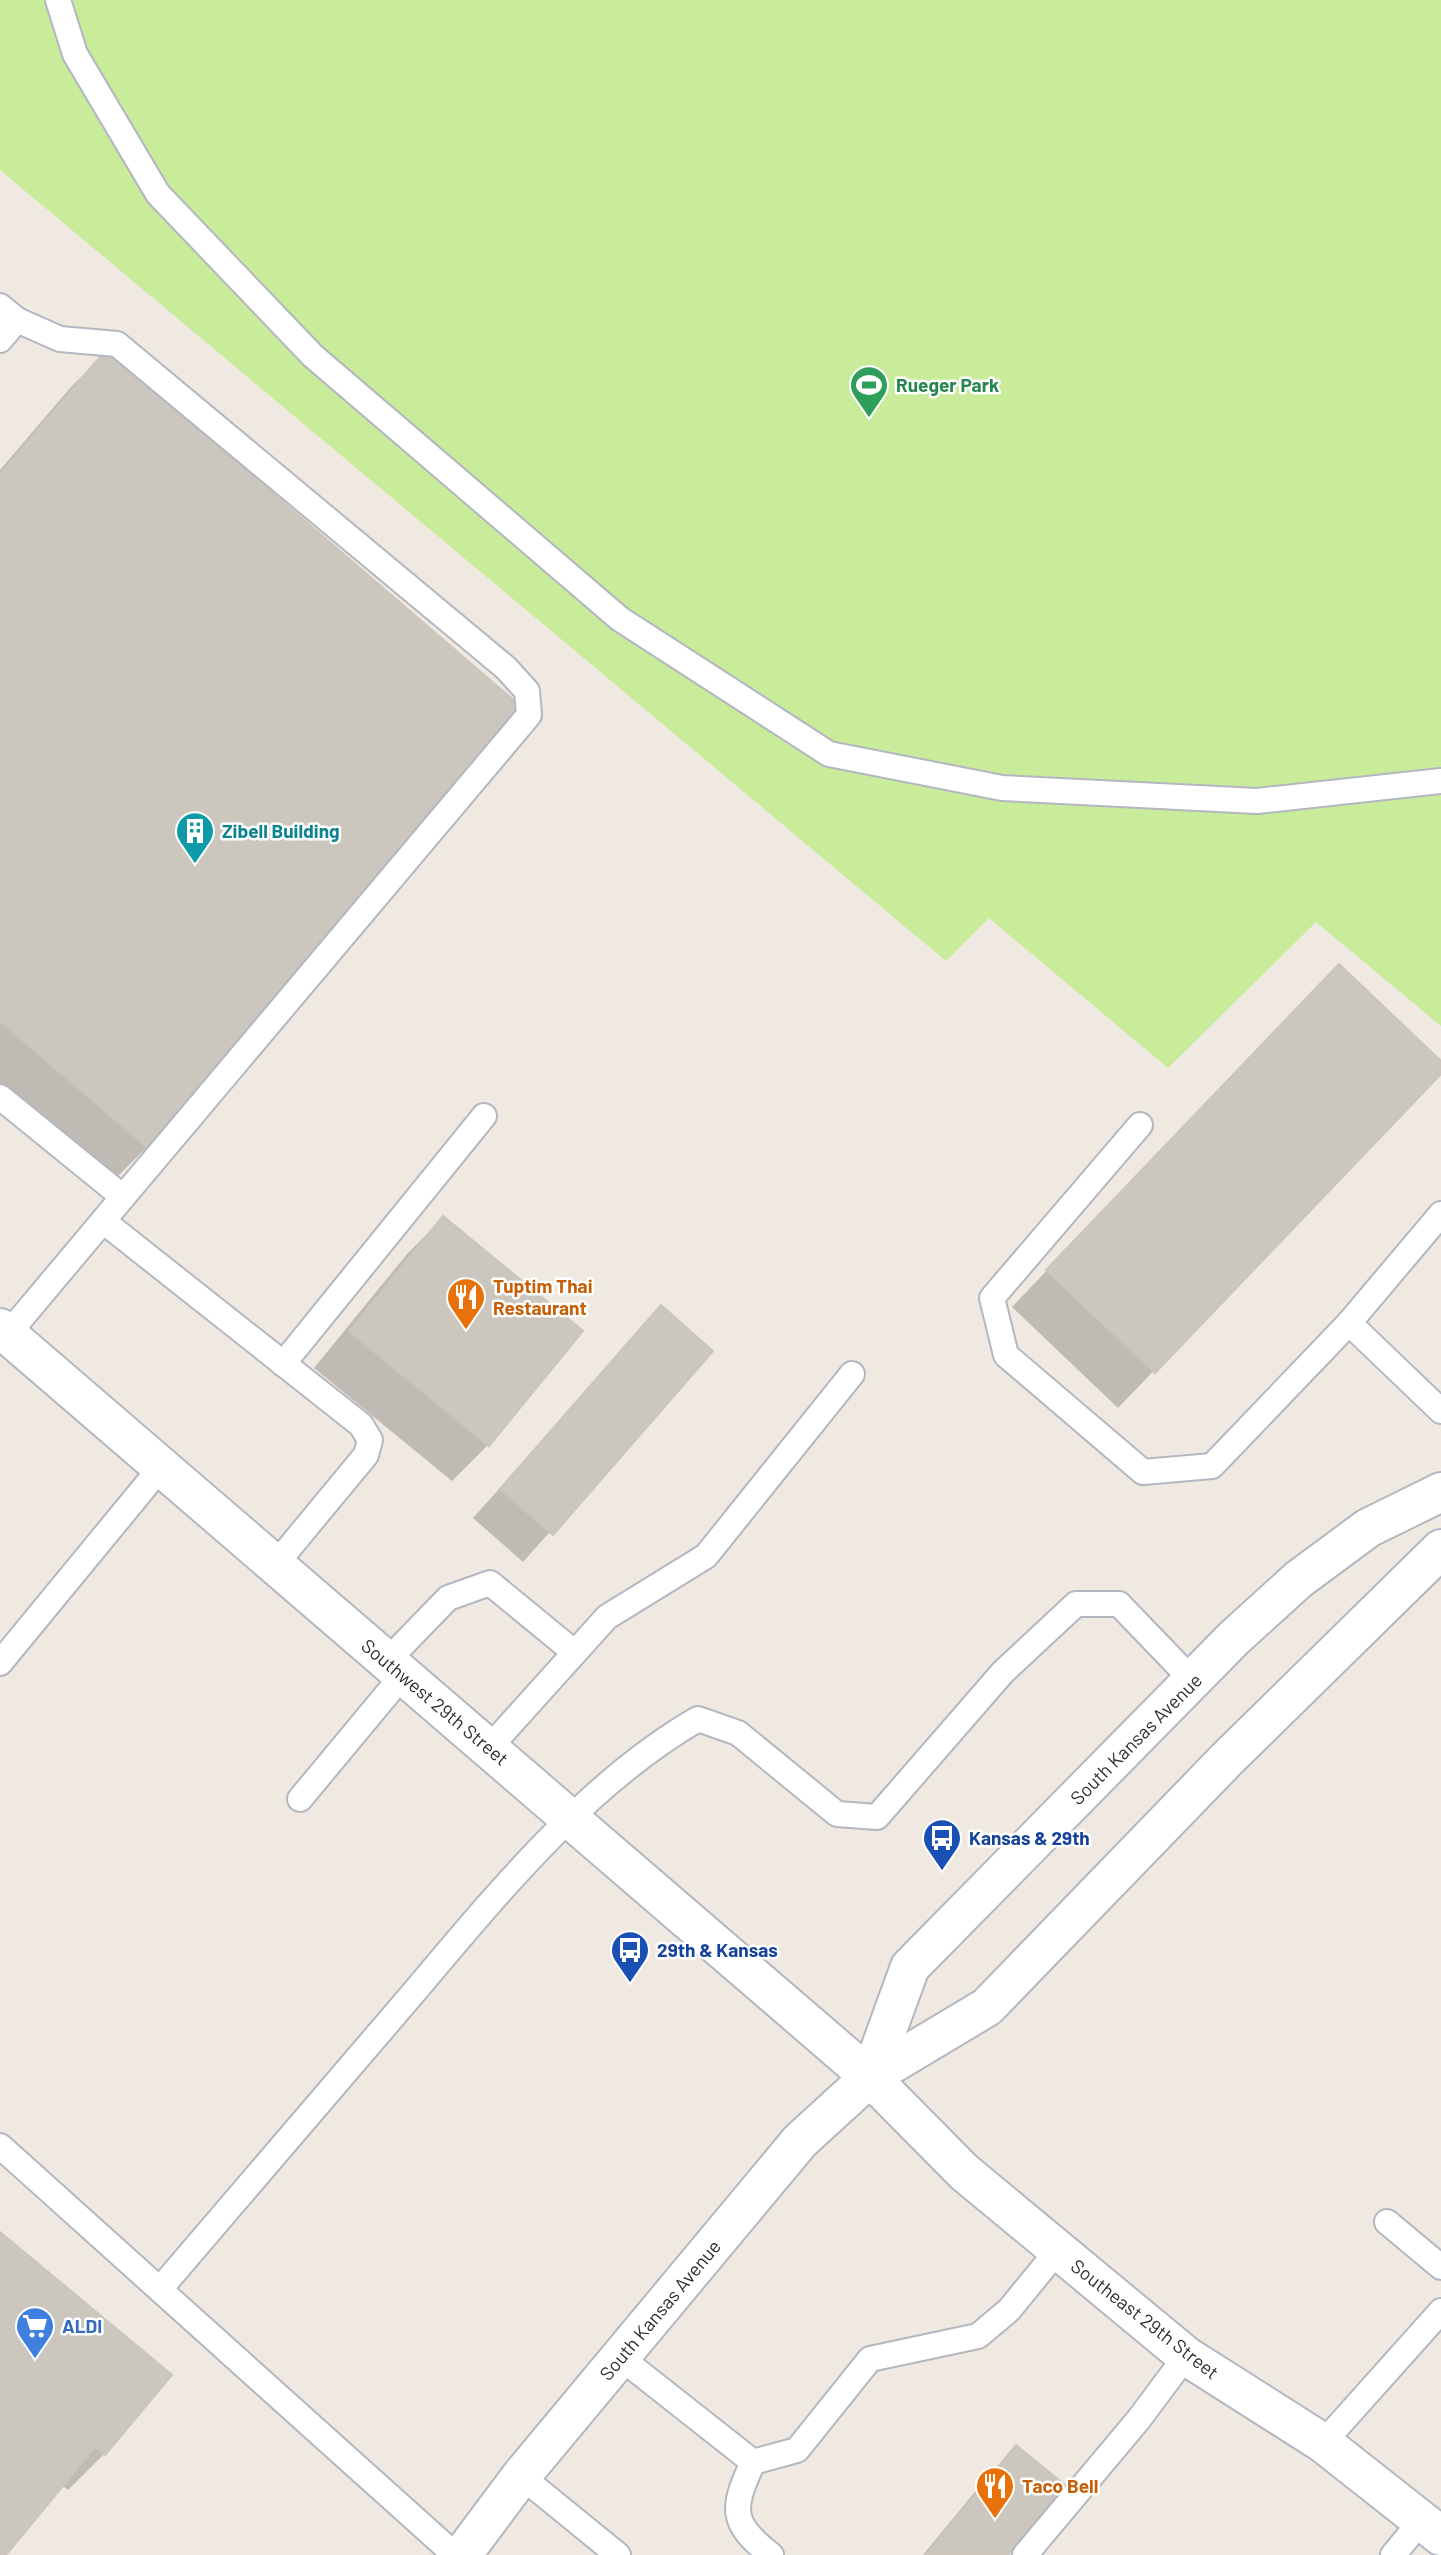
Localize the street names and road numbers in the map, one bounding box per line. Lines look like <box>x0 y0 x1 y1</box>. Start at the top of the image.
street label: Southwest 29th Street <box>357 1633 513 1770</box>
street label: South Kansas Avenue <box>1065 1668 1206 1809</box>
street label: South Kansas Avenue <box>594 2235 725 2385</box>
street label: Southeast 29th Street <box>1067 2254 1224 2383</box>

